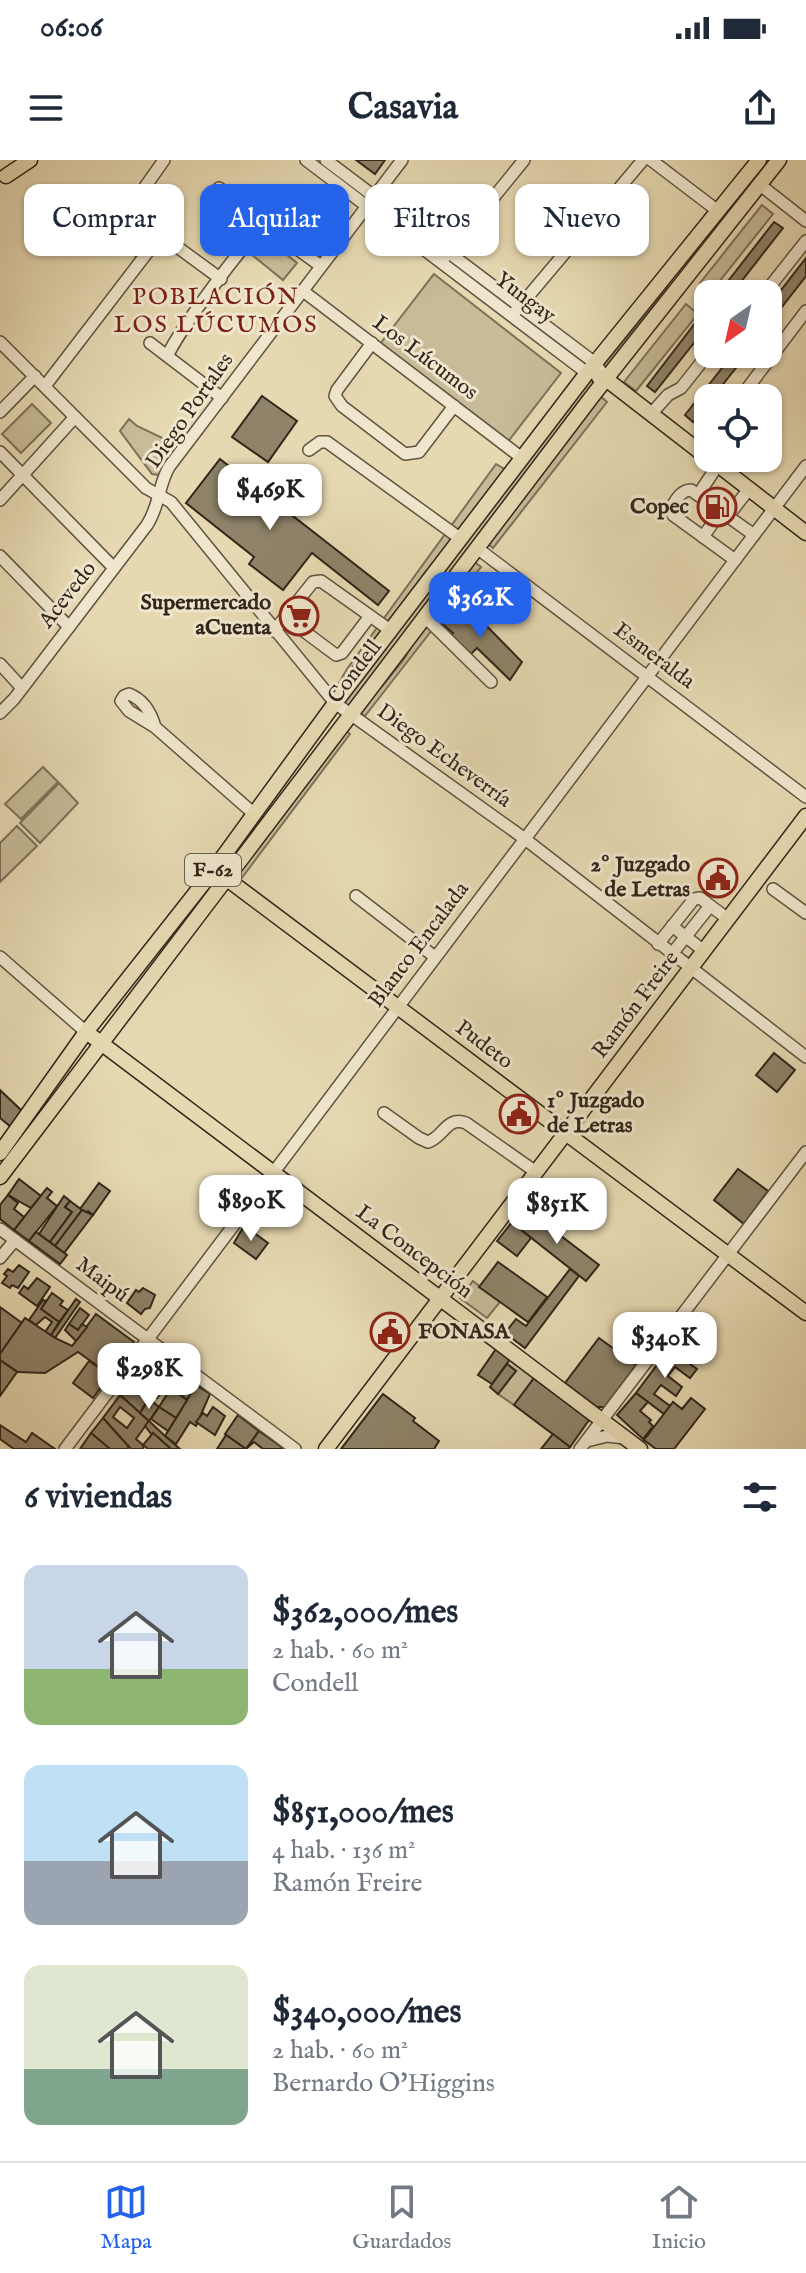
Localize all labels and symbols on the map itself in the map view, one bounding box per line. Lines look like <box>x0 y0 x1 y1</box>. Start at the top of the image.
street label: Yungay <box>489 266 561 330</box>
north arrow <box>694 280 782 368</box>
district label: POBLACIÓN LOS LÚCUMOS <box>113 282 319 341</box>
street label: Los Lúcumos <box>367 309 483 407</box>
street label: Diego Portales <box>140 348 240 474</box>
pin: $469K <box>214 464 326 532</box>
fuel station icon: Copec <box>696 486 738 528</box>
place label: Copec <box>630 493 690 521</box>
street label: Acevedo <box>32 556 103 635</box>
pin: $362K <box>424 572 536 640</box>
place label: Supermercado aCuenta <box>141 589 271 642</box>
supermarket icon: Supermercado aCuenta <box>278 595 320 637</box>
street label: Esmeralda <box>608 616 701 696</box>
street label: Condell <box>322 634 388 710</box>
street label: Diego Echeverría <box>371 698 517 815</box>
place label: 2º Juzgado de Letras <box>590 851 690 904</box>
road number: F-62 <box>185 854 241 886</box>
public building icon: 2º Juzgado de Letras <box>697 857 739 899</box>
street label: Blanco Encalada <box>362 876 476 1014</box>
street label: Ramón Freire <box>587 946 685 1064</box>
street label: Pudeto <box>449 1014 519 1076</box>
place label: 1º Juzgado de Letras <box>547 1087 645 1140</box>
public building icon: 1º Juzgado de Letras <box>498 1093 540 1135</box>
pin: $890K <box>195 1175 307 1243</box>
pin: $851K <box>501 1178 613 1246</box>
street label: La Concepción <box>350 1199 478 1305</box>
street label: Maipú <box>70 1251 134 1309</box>
public building icon: FONASA <box>369 1311 411 1353</box>
pin: $340K <box>609 1312 721 1380</box>
place label: FONASA <box>418 1318 511 1346</box>
pin: $298K <box>93 1343 205 1411</box>

